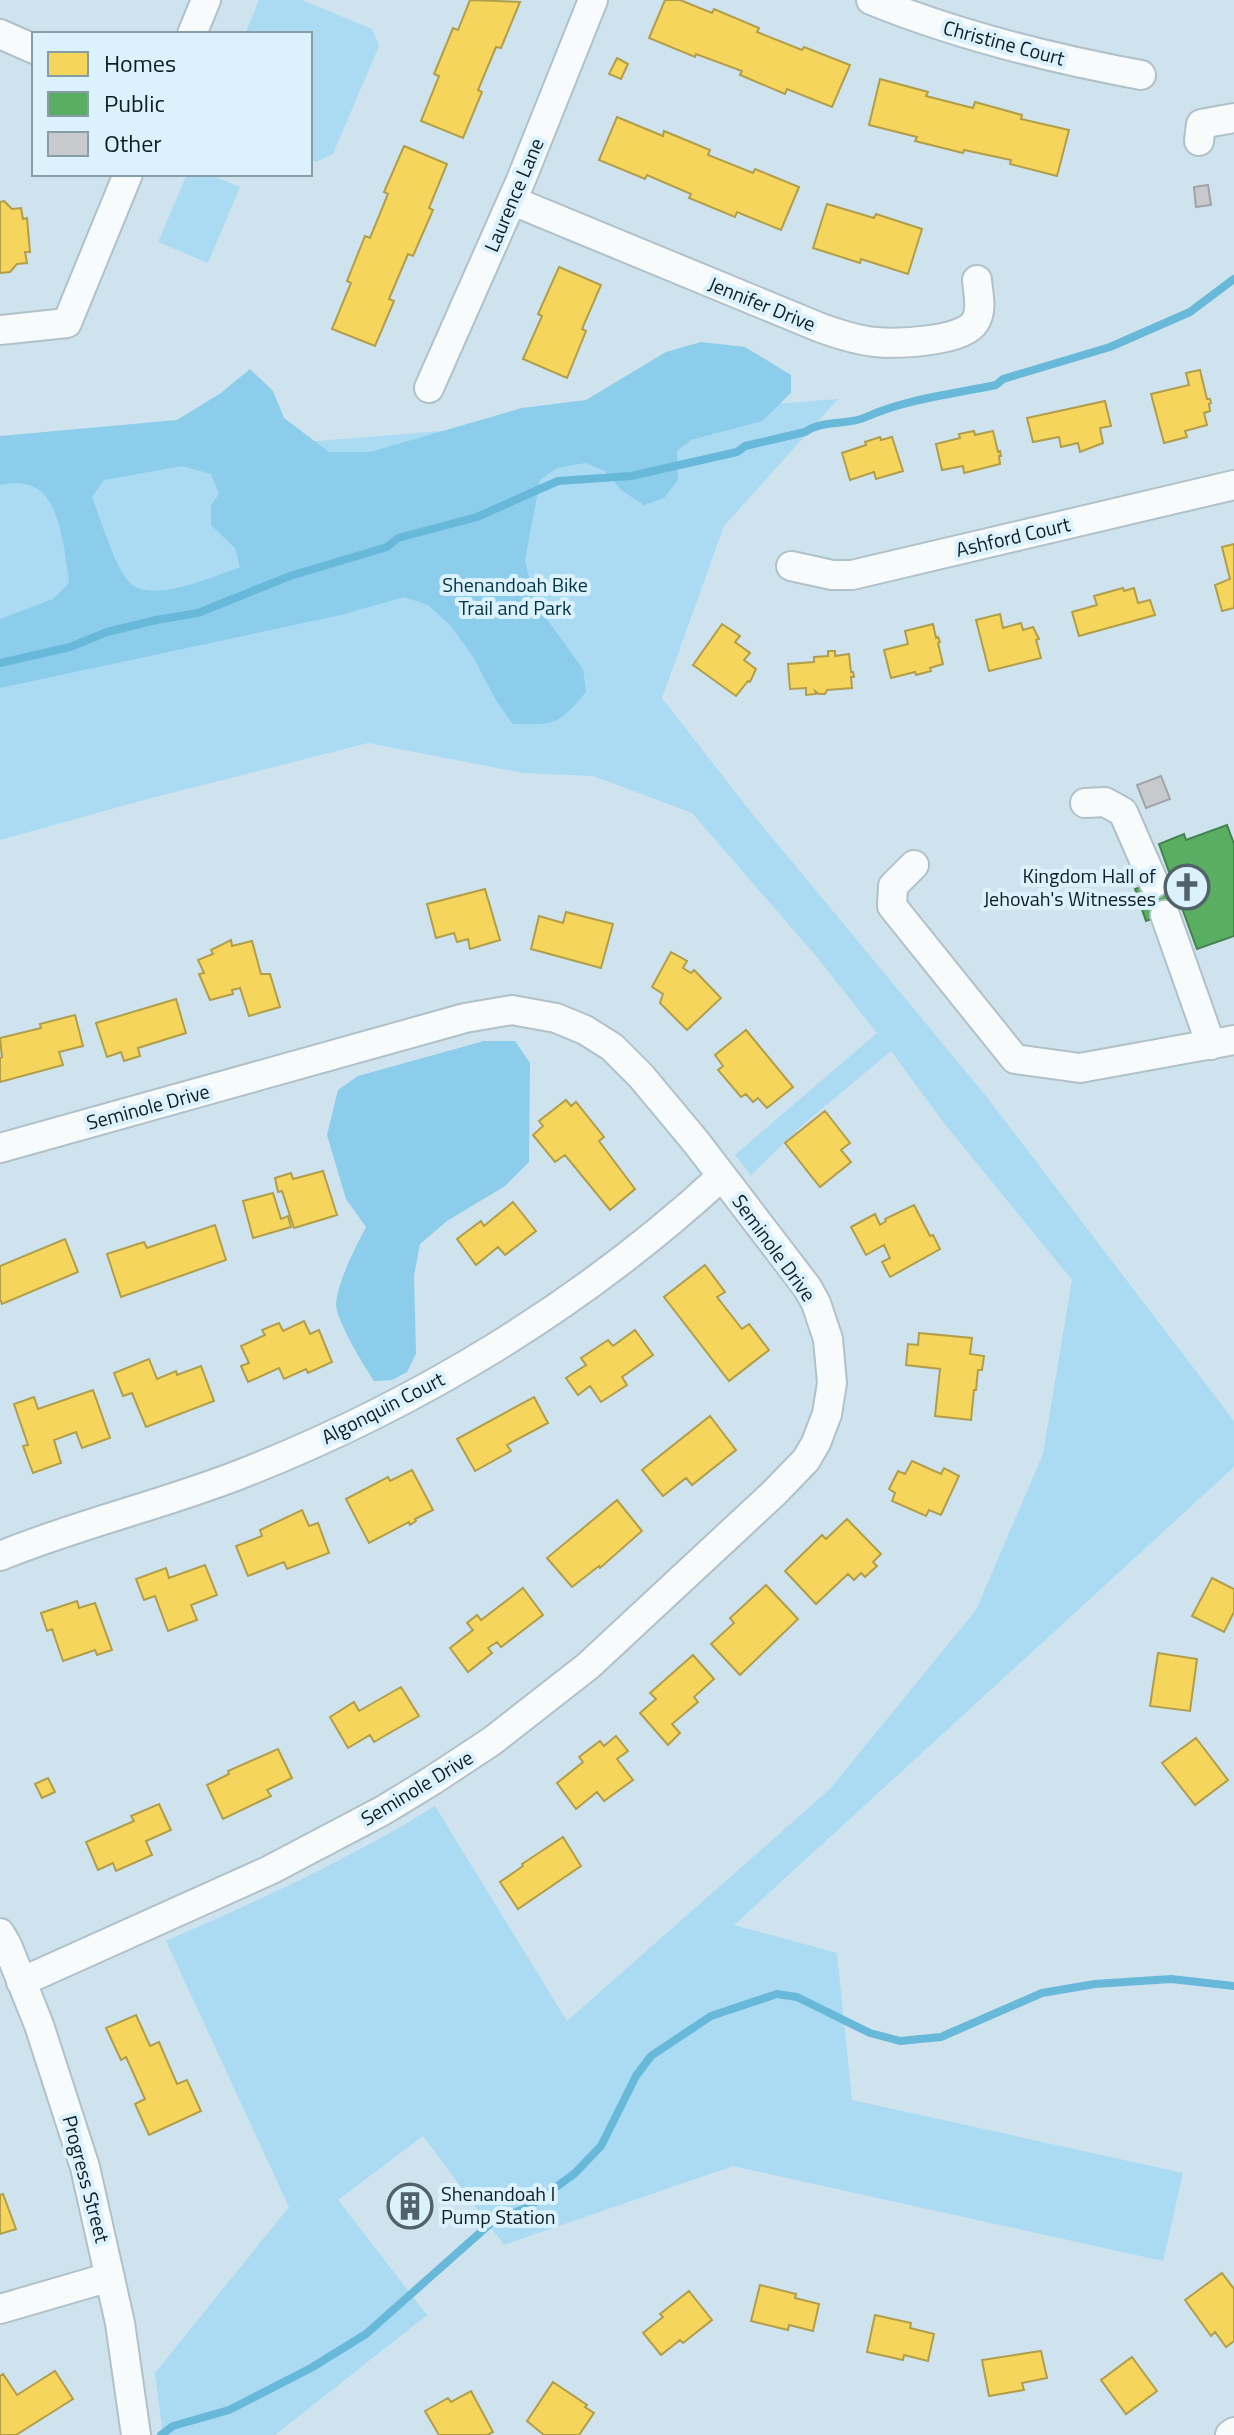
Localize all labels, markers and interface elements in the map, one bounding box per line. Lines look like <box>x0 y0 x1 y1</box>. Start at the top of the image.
street label: Christine Court <box>940 11 1068 74</box>
legend <box>32 32 312 176</box>
text: Homes <box>104 45 176 81</box>
text: Public <box>104 85 165 121</box>
text: Other <box>104 125 162 161</box>
street label: Laurence Lane <box>476 133 552 257</box>
street label: Jennifer Drive <box>704 268 820 339</box>
street label: Ashford Court <box>953 508 1073 565</box>
park label: Shenandoah Bike Trail and Park <box>442 569 588 623</box>
place label: Kingdom Hall of Jehovah's Witnesses <box>983 860 1156 914</box>
church icon: Kingdom Hall of Jehovah's Witnesses <box>1163 863 1211 911</box>
street label: Seminole Drive <box>83 1075 213 1138</box>
street label: Seminole Drive <box>725 1188 824 1308</box>
street label: Algonquin Court <box>316 1363 450 1452</box>
street label: Seminole Drive <box>355 1742 479 1833</box>
street label: Progress Street <box>55 2112 118 2246</box>
place label: Shenandoah I Pump Station <box>441 2178 556 2232</box>
building icon: Shenandoah I Pump Station <box>386 2182 434 2230</box>

